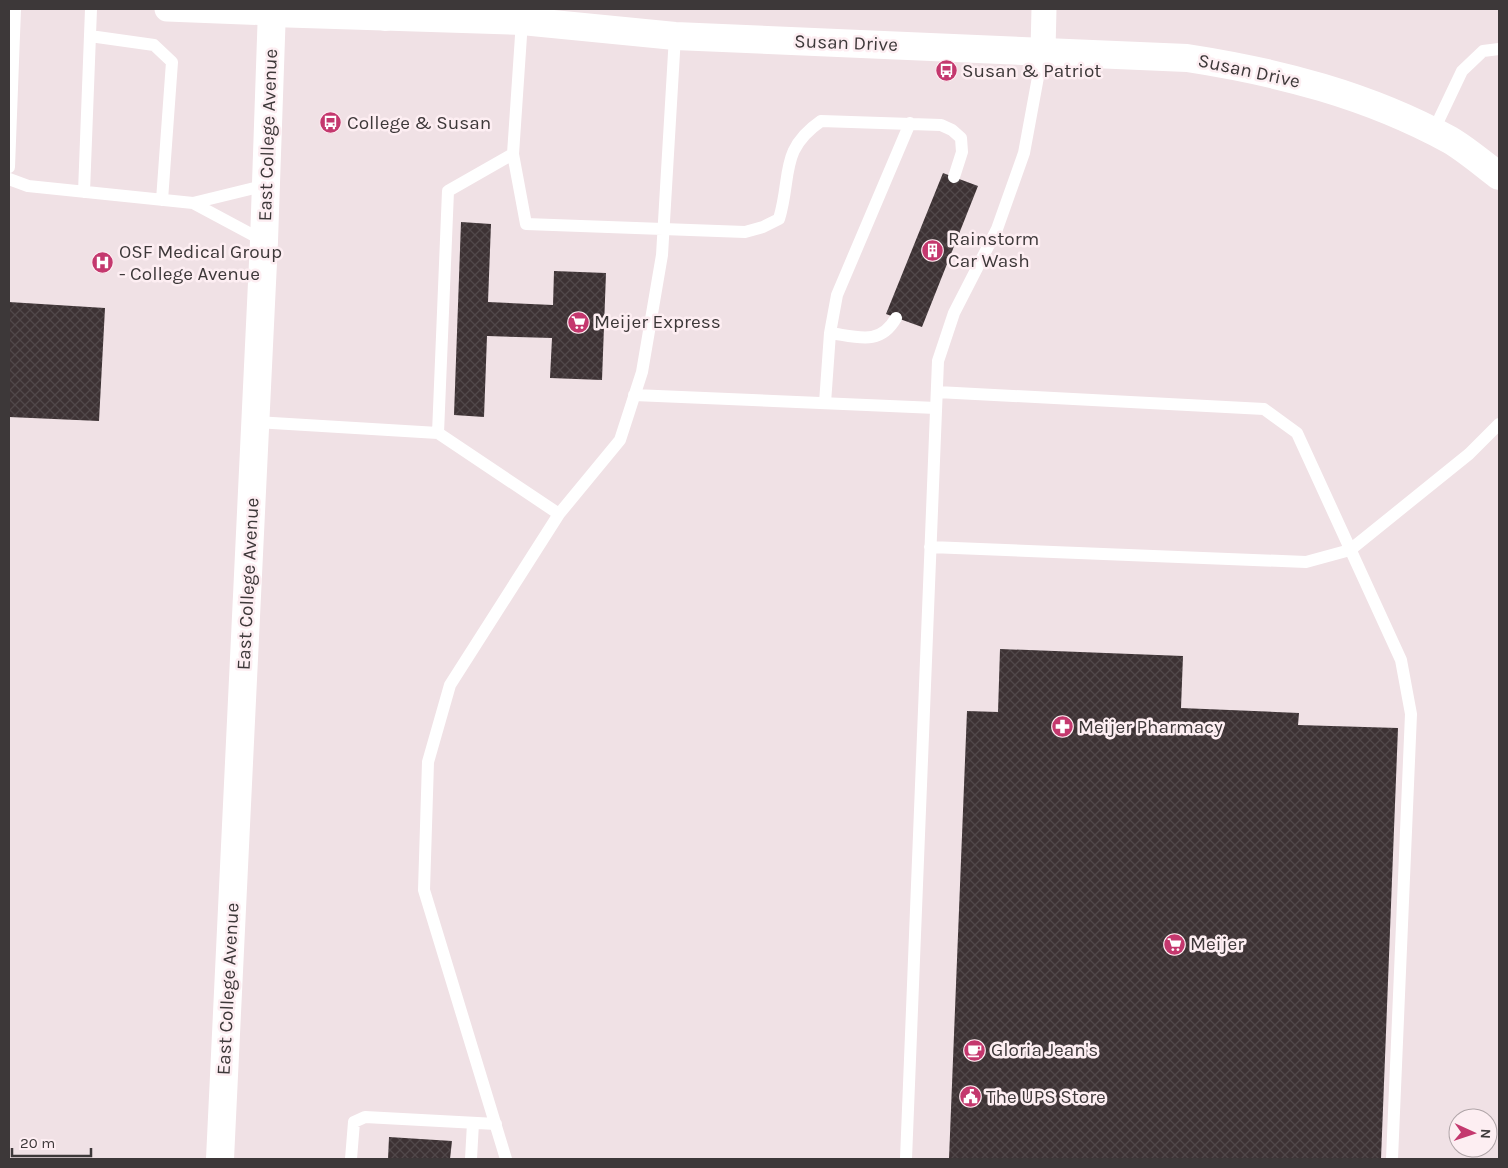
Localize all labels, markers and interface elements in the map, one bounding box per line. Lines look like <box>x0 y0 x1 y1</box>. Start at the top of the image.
street label: Susan Drive <box>794 30 898 56</box>
street label: East College Avenue <box>254 48 282 222</box>
street label: Susan Drive <box>1196 49 1302 93</box>
bus stop icon: Susan & Patriot <box>934 59 958 83</box>
place label: Susan & Patriot <box>962 60 1101 82</box>
bus stop icon: College & Susan <box>319 111 343 135</box>
place label: College & Susan <box>347 112 491 134</box>
place label: Rainstorm Car Wash <box>948 228 1039 272</box>
building icon: Rainstorm Car Wash <box>920 238 944 262</box>
place label: OSF Medical Group - College Avenue <box>119 241 282 285</box>
hospital icon: OSF Medical Group - College Avenue <box>91 251 115 275</box>
supermarket icon: Meijer Express <box>566 310 590 334</box>
place label: Meijer Express <box>594 311 721 333</box>
street label: East College Avenue <box>232 497 264 671</box>
pharmacy icon: Meijer Pharmacy <box>1050 715 1074 739</box>
place label: Meijer Pharmacy <box>1078 716 1223 738</box>
street label: East College Avenue <box>212 902 244 1076</box>
supermarket icon: Meijer <box>1162 932 1186 956</box>
place label: Meijer <box>1190 933 1244 955</box>
cafe icon: Gloria Jean's <box>963 1038 987 1062</box>
place label: Gloria Jean's <box>991 1039 1098 1061</box>
public building icon: The UPS Store <box>958 1085 982 1109</box>
place label: The UPS Store <box>986 1086 1106 1108</box>
north arrow <box>1448 1108 1498 1158</box>
scale bar <box>12 1126 91 1158</box>
text: N <box>1477 1128 1494 1139</box>
text: 20 m <box>20 1134 55 1152</box>

